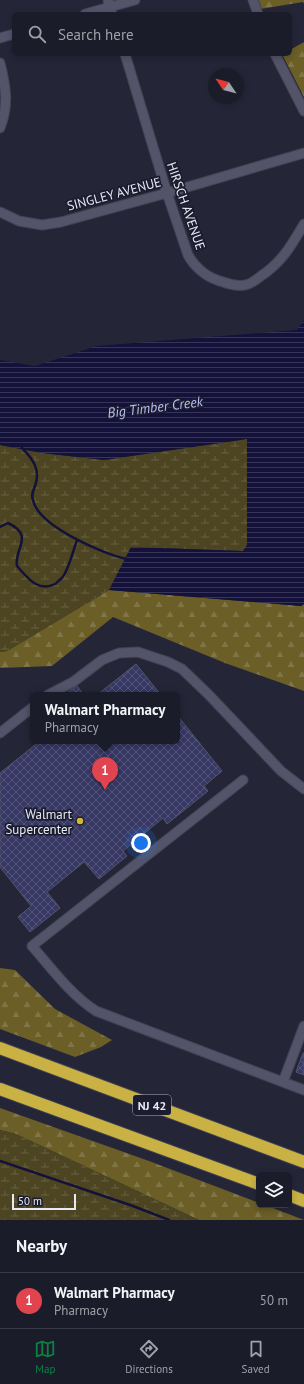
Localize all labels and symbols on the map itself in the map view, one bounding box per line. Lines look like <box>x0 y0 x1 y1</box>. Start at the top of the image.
north arrow <box>208 68 244 104</box>
street label: HIRSCH AVENUE <box>163 160 209 252</box>
street label: SINGLEY AVENUE <box>65 173 163 215</box>
water label: Big Timber Creek <box>106 392 205 422</box>
pin: 1 <box>92 757 118 790</box>
place label: Walmart Supercenter <box>5 806 73 838</box>
marker: Walmart Supercenter <box>75 816 85 826</box>
your location <box>131 833 151 853</box>
road number: NJ 42 <box>133 1095 171 1115</box>
scale bar <box>12 1192 76 1211</box>

